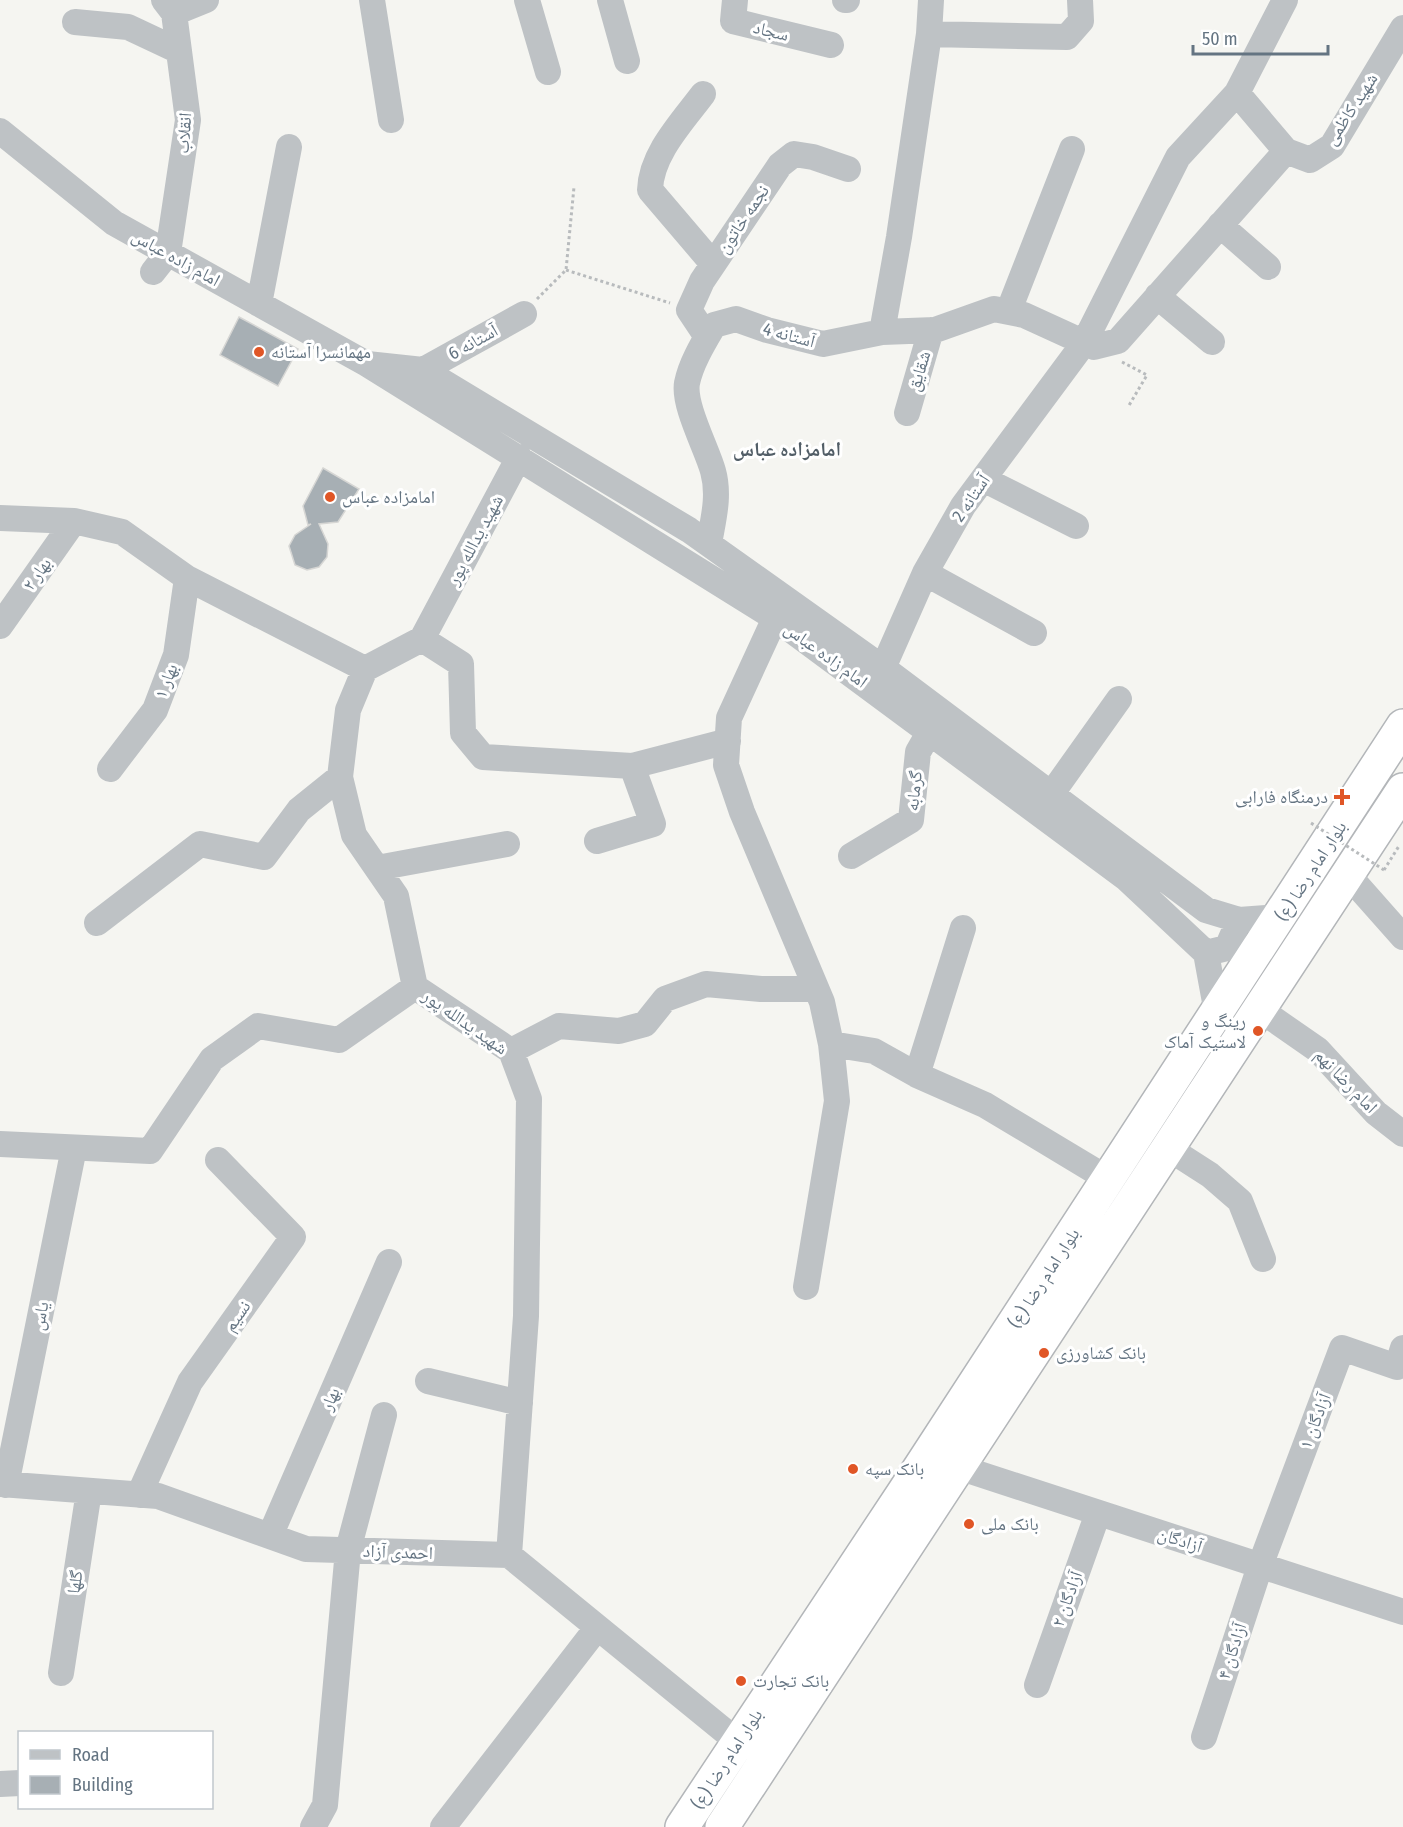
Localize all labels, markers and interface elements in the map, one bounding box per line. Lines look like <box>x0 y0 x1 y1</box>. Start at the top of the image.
street label: سجاد <box>751 16 791 46</box>
scale bar <box>1193 18 1328 56</box>
text: 50 m <box>1202 28 1238 50</box>
street label: شهید کاظمی <box>1320 69 1382 149</box>
street label: انقلاب <box>172 112 196 154</box>
street label: نجمه خاتون <box>712 181 774 257</box>
street label: امام زاده عباس <box>128 225 224 292</box>
street label: آستانه 4 <box>760 317 818 353</box>
street label: آستانه 6 <box>444 319 502 365</box>
place label: مهمانسرا آستانه <box>271 341 371 363</box>
marker: مهمانسرا آستانه <box>252 345 266 359</box>
street label: شقایق <box>902 348 936 394</box>
district label: امامزاده عباس <box>733 437 841 461</box>
street label: آستانه 2 <box>947 470 995 526</box>
place label: امامزاده عباس <box>342 486 435 508</box>
marker: امامزاده عباس <box>323 490 337 504</box>
street label: شهید یدالله پور <box>442 491 508 590</box>
street label: بهار ۲ <box>18 553 56 595</box>
street label: امام زاده عباس <box>780 617 872 693</box>
street label: بهار ۱ <box>149 660 183 702</box>
street label: گرمابه <box>901 769 927 812</box>
place label: درمنگاه فارابی <box>1235 786 1328 808</box>
marker: درمنگاه فارابی <box>1333 788 1351 806</box>
street label: بلوار امام رضا (ع) <box>1271 817 1352 926</box>
street label: شهید یدالله پور <box>417 984 512 1060</box>
place label: رینگ و لاستیک آماک <box>1164 1010 1246 1053</box>
marker: رینگ و لاستیک آماک <box>1251 1024 1265 1038</box>
street label: امام رضا نهم <box>1309 1044 1382 1119</box>
street label: بلوار امام رضا (ع) <box>1004 1224 1085 1333</box>
street label: نسیم <box>219 1296 256 1336</box>
street label: یاس <box>26 1300 54 1332</box>
place label: بانک کشاورزی <box>1056 1342 1146 1364</box>
marker: بانک کشاورزی <box>1037 1346 1051 1360</box>
street label: بهار <box>315 1384 345 1415</box>
street label: آزادگان ۱ <box>1294 1390 1336 1452</box>
place label: بانک سپه <box>865 1458 924 1480</box>
marker: بانک سپه <box>846 1462 860 1476</box>
place label: بانک ملی <box>981 1513 1039 1535</box>
marker: بانک ملی <box>962 1517 976 1531</box>
street label: آزادگان <box>1155 1523 1205 1558</box>
street label: احمدی آزاد <box>363 1540 433 1564</box>
street label: گلها <box>62 1568 88 1595</box>
street label: آزادگان ۲ <box>1047 1568 1087 1630</box>
street label: آزادگان ۴ <box>1213 1620 1252 1682</box>
place label: بانک تجارت <box>753 1670 829 1692</box>
marker: بانک تجارت <box>734 1674 748 1688</box>
street label: بلوار امام رضا (ع) <box>687 1705 768 1814</box>
legend <box>18 1731 213 1809</box>
text: Road <box>72 1744 109 1766</box>
text: Building <box>72 1774 133 1796</box>

